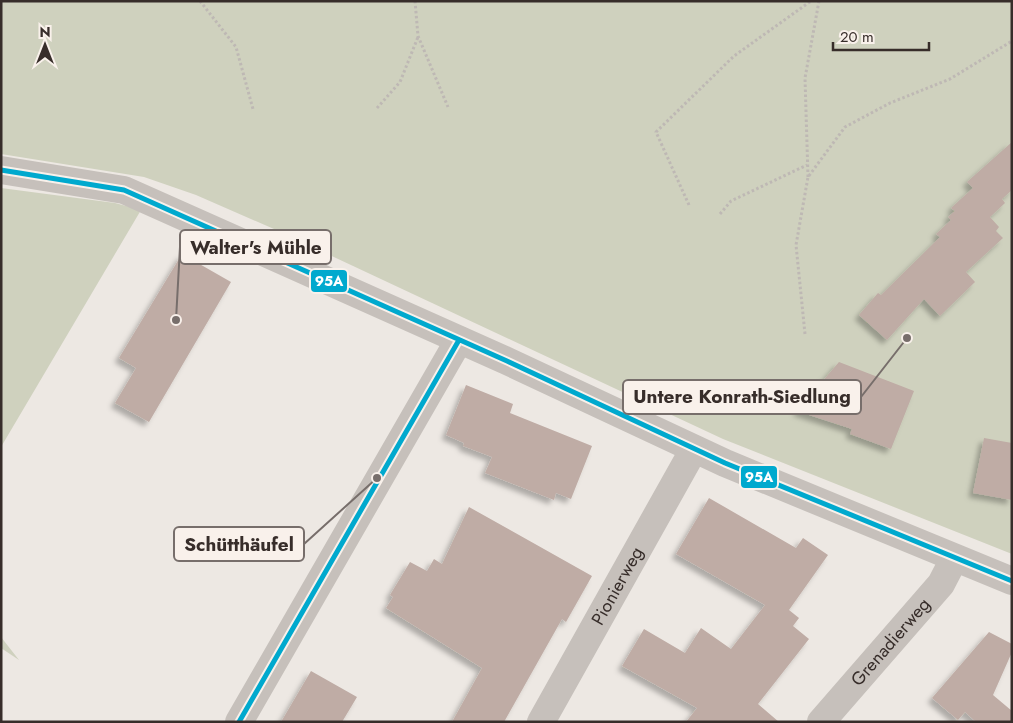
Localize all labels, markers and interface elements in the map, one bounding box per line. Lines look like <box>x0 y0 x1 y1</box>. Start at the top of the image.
north arrow <box>20 20 70 70</box>
scale bar <box>833 20 929 52</box>
text: N <box>39 22 51 42</box>
text: 20 m <box>840 26 874 48</box>
callout: Walter's Mühle <box>180 230 331 264</box>
text: Walter's Mühle <box>190 234 322 261</box>
line badge: 95A <box>310 269 348 293</box>
text: 95A <box>315 271 344 291</box>
callout: Untere Konrath-Siedlung <box>623 380 861 414</box>
text: Untere Konrath-Siedlung <box>633 383 851 410</box>
line badge: 95A <box>740 465 778 489</box>
text: 95A <box>745 467 774 487</box>
callout: Schütthäufel <box>174 527 304 561</box>
text: Schütthäufel <box>184 531 294 558</box>
street label: Pionierweg <box>585 542 650 630</box>
street label: Grenadierweg <box>845 592 936 692</box>

